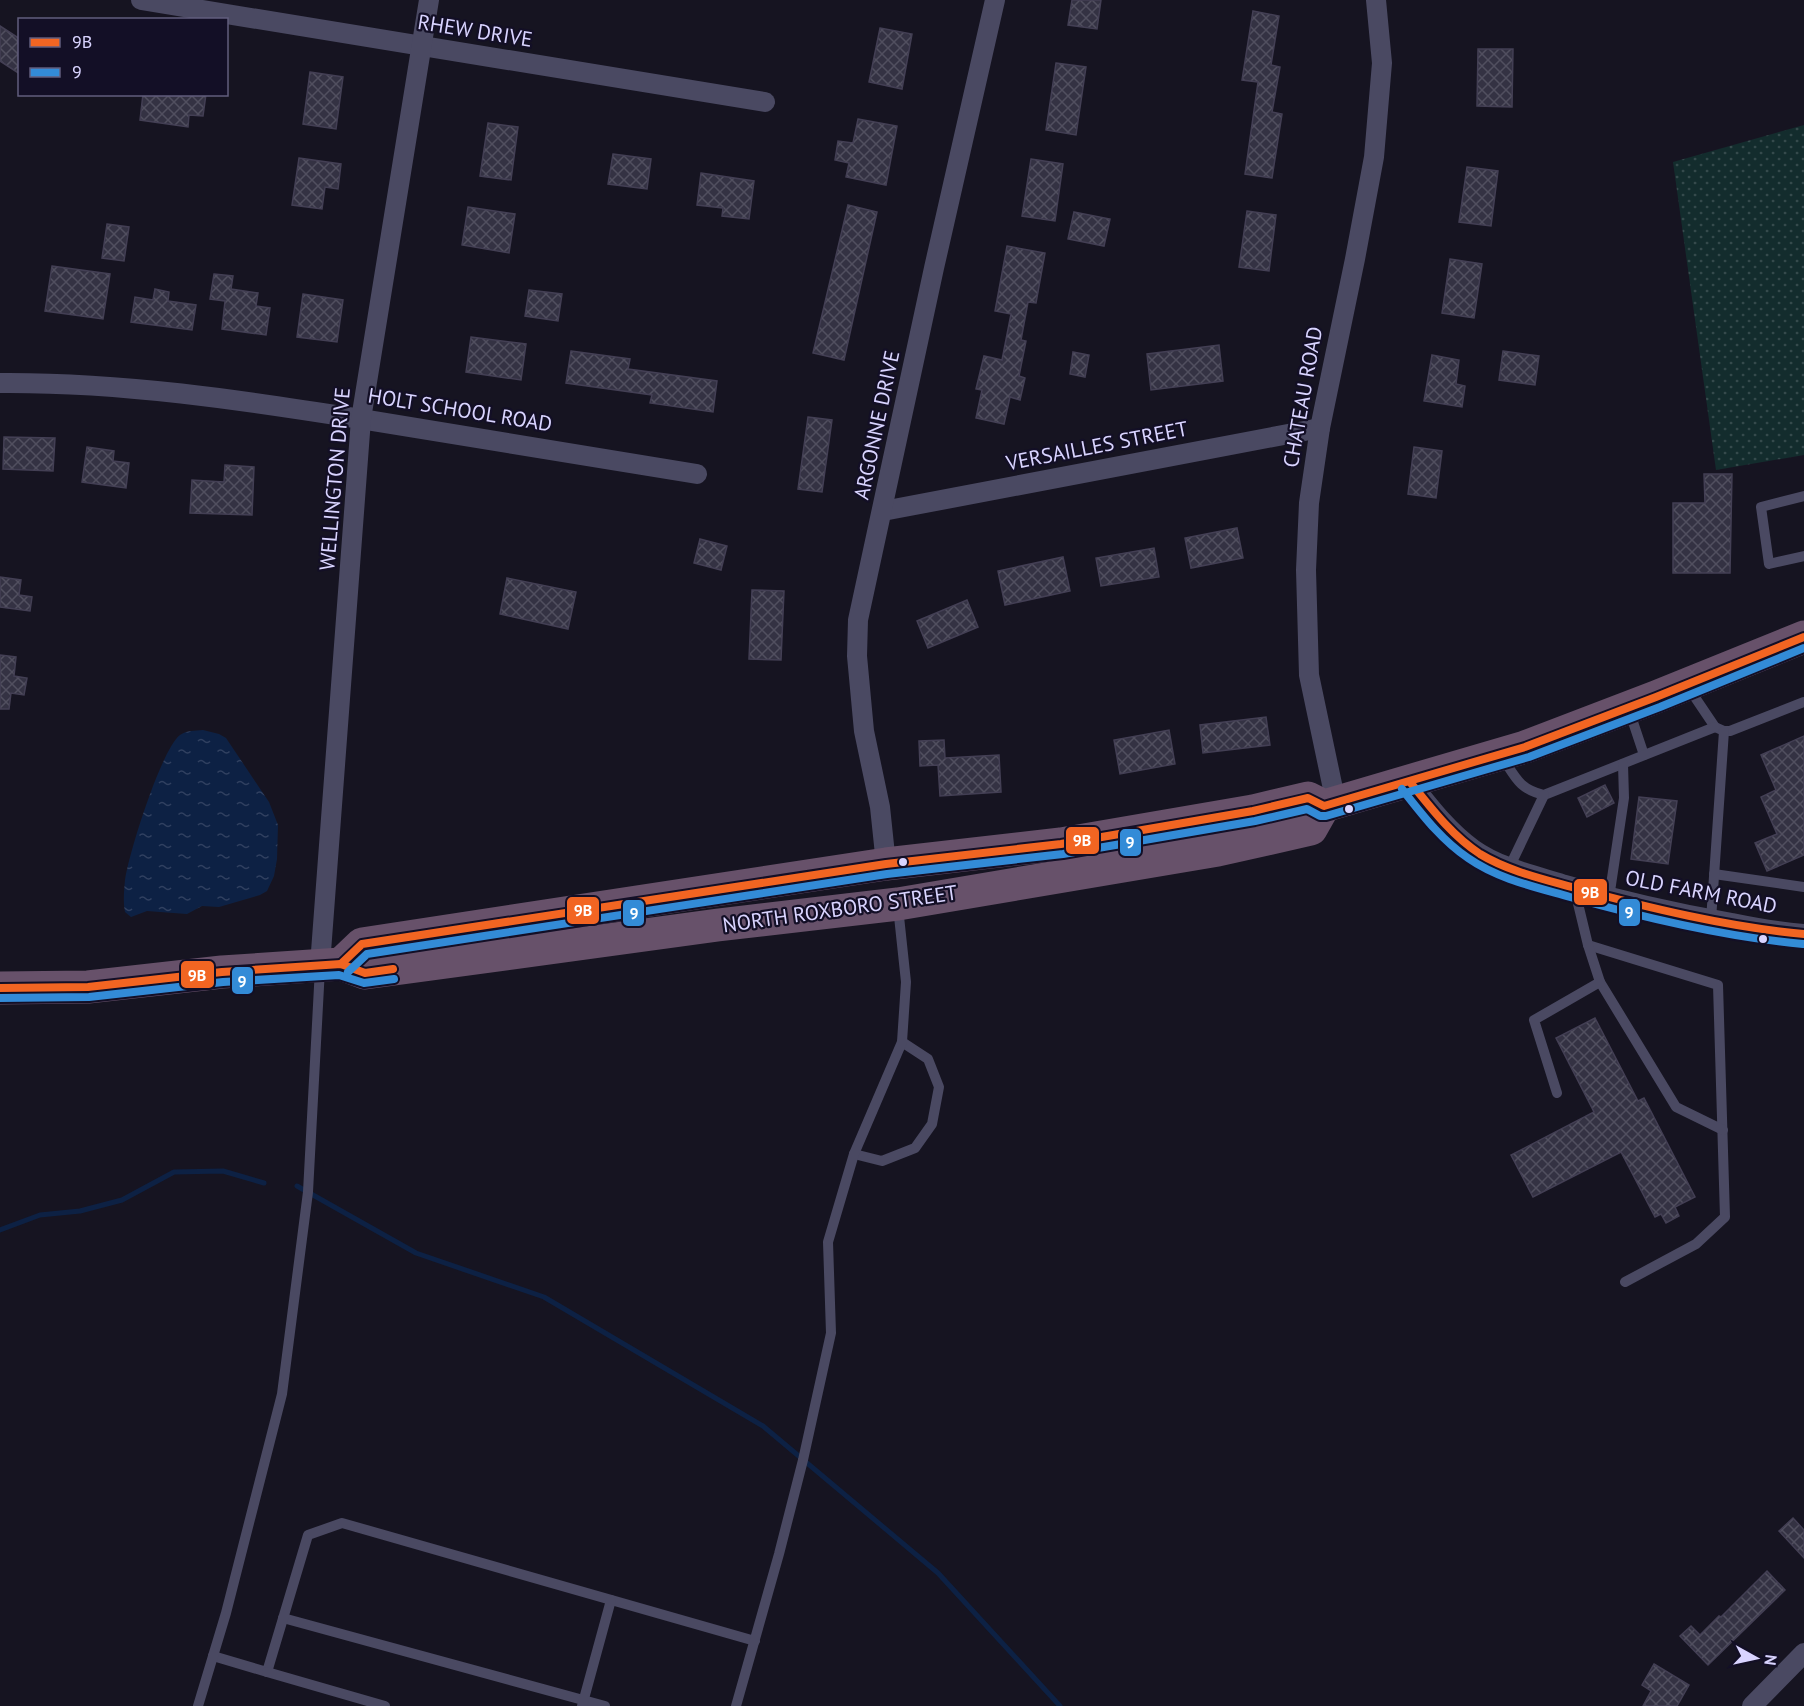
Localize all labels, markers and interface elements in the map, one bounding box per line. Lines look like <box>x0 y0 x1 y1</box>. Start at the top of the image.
street label: RHEW DRIVE <box>416 8 534 53</box>
legend <box>18 18 228 96</box>
text: 9B <box>72 30 92 53</box>
text: 9 <box>72 60 82 83</box>
street label: CHATEAU ROAD <box>1277 324 1328 470</box>
street label: ARGONNE DRIVE <box>848 348 905 502</box>
street label: HOLT SCHOOL ROAD <box>366 382 554 437</box>
street label: WELLINGTON DRIVE <box>313 386 356 572</box>
street label: VERSAILLES STREET <box>1003 415 1190 477</box>
unlabelled marker <box>1343 803 1355 815</box>
line badge: 9B <box>1065 826 1100 855</box>
line badge: 9 <box>1119 828 1142 857</box>
text: 9B <box>1073 830 1091 850</box>
text: 9 <box>1125 832 1135 852</box>
unlabelled marker <box>897 856 909 868</box>
street label: OLD FARM ROAD <box>1623 864 1779 919</box>
line badge: 9B <box>1573 878 1608 906</box>
street label: NORTH ROXBORO STREET <box>721 879 959 938</box>
text: 9B <box>1581 882 1599 902</box>
line badge: 9B <box>566 896 600 925</box>
line badge: 9 <box>1618 898 1641 927</box>
line badge: 9 <box>622 899 645 927</box>
text: 9B <box>574 900 592 920</box>
text: 9 <box>1624 902 1634 922</box>
text: 9 <box>629 903 639 923</box>
unlabelled marker <box>1757 933 1769 945</box>
line badge: 9B <box>180 960 215 989</box>
text: 9B <box>188 965 206 985</box>
line badge: 9 <box>231 966 254 995</box>
text: 9 <box>237 971 247 991</box>
north arrow <box>1726 1628 1786 1688</box>
text: N <box>1760 1653 1781 1667</box>

